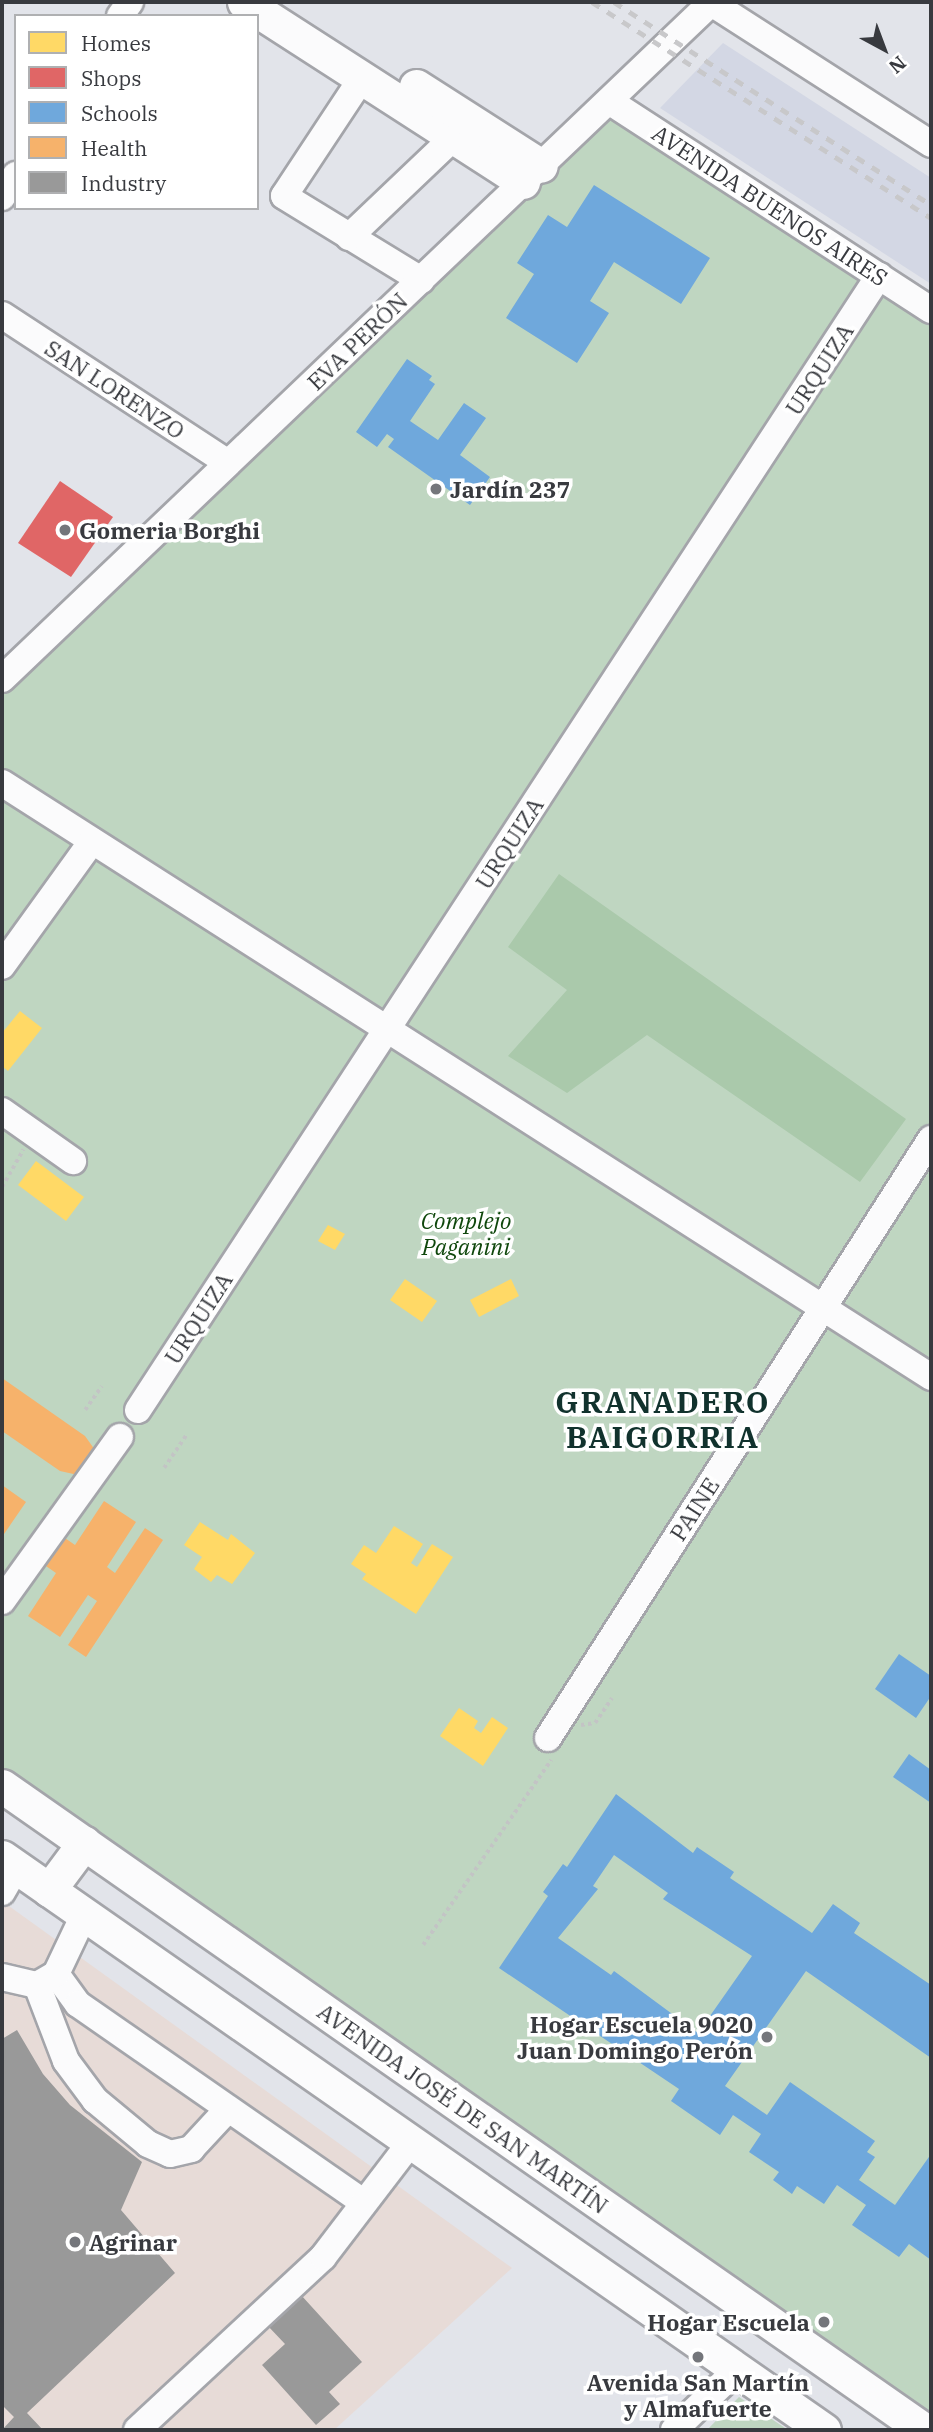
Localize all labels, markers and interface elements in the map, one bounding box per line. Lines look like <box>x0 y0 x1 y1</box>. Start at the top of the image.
legend <box>14 14 259 210</box>
north arrow <box>849 14 919 84</box>
text: Homes <box>81 29 151 57</box>
text: N <box>884 51 911 79</box>
text: Shops <box>81 64 141 92</box>
text: Schools <box>81 99 158 127</box>
street label: AVENIDA BUENOS AIRES <box>647 119 893 291</box>
text: Health <box>81 134 147 162</box>
text: Industry <box>81 169 166 197</box>
street label: EVA PERÓN <box>301 286 413 396</box>
street label: URQUIZA <box>779 318 859 420</box>
street label: SAN LORENZO <box>40 334 190 444</box>
place label: Jardín 237 <box>450 475 570 503</box>
marker: Jardín 237 <box>428 481 444 497</box>
place label: Gomeria Borghi <box>79 516 260 544</box>
marker: Gomeria Borghi <box>57 522 73 538</box>
street label: URQUIZA <box>469 792 549 894</box>
park label: Complejo Paganini <box>421 1206 511 1260</box>
street label: URQUIZA <box>158 1267 238 1369</box>
district label: GRANADERO BAIGORRIA <box>556 1384 770 1454</box>
street label: PAINE <box>663 1472 725 1546</box>
street label: AVENIDA JOSÉ DE SAN MARTÍN <box>313 1997 613 2219</box>
place label: Hogar Escuela 9020 Juan Domingo Perón <box>517 2010 753 2064</box>
marker: Hogar Escuela 9020 Juan Domingo Perón <box>759 2029 775 2045</box>
place label: Agrinar <box>89 2228 177 2256</box>
marker: Agrinar <box>67 2234 83 2250</box>
place label: Hogar Escuela <box>647 2308 810 2336</box>
marker: Hogar Escuela <box>816 2314 832 2330</box>
marker: Avenida San Martín y Almafuerte <box>690 2349 706 2365</box>
place label: Avenida San Martín y Almafuerte <box>587 2368 809 2422</box>

